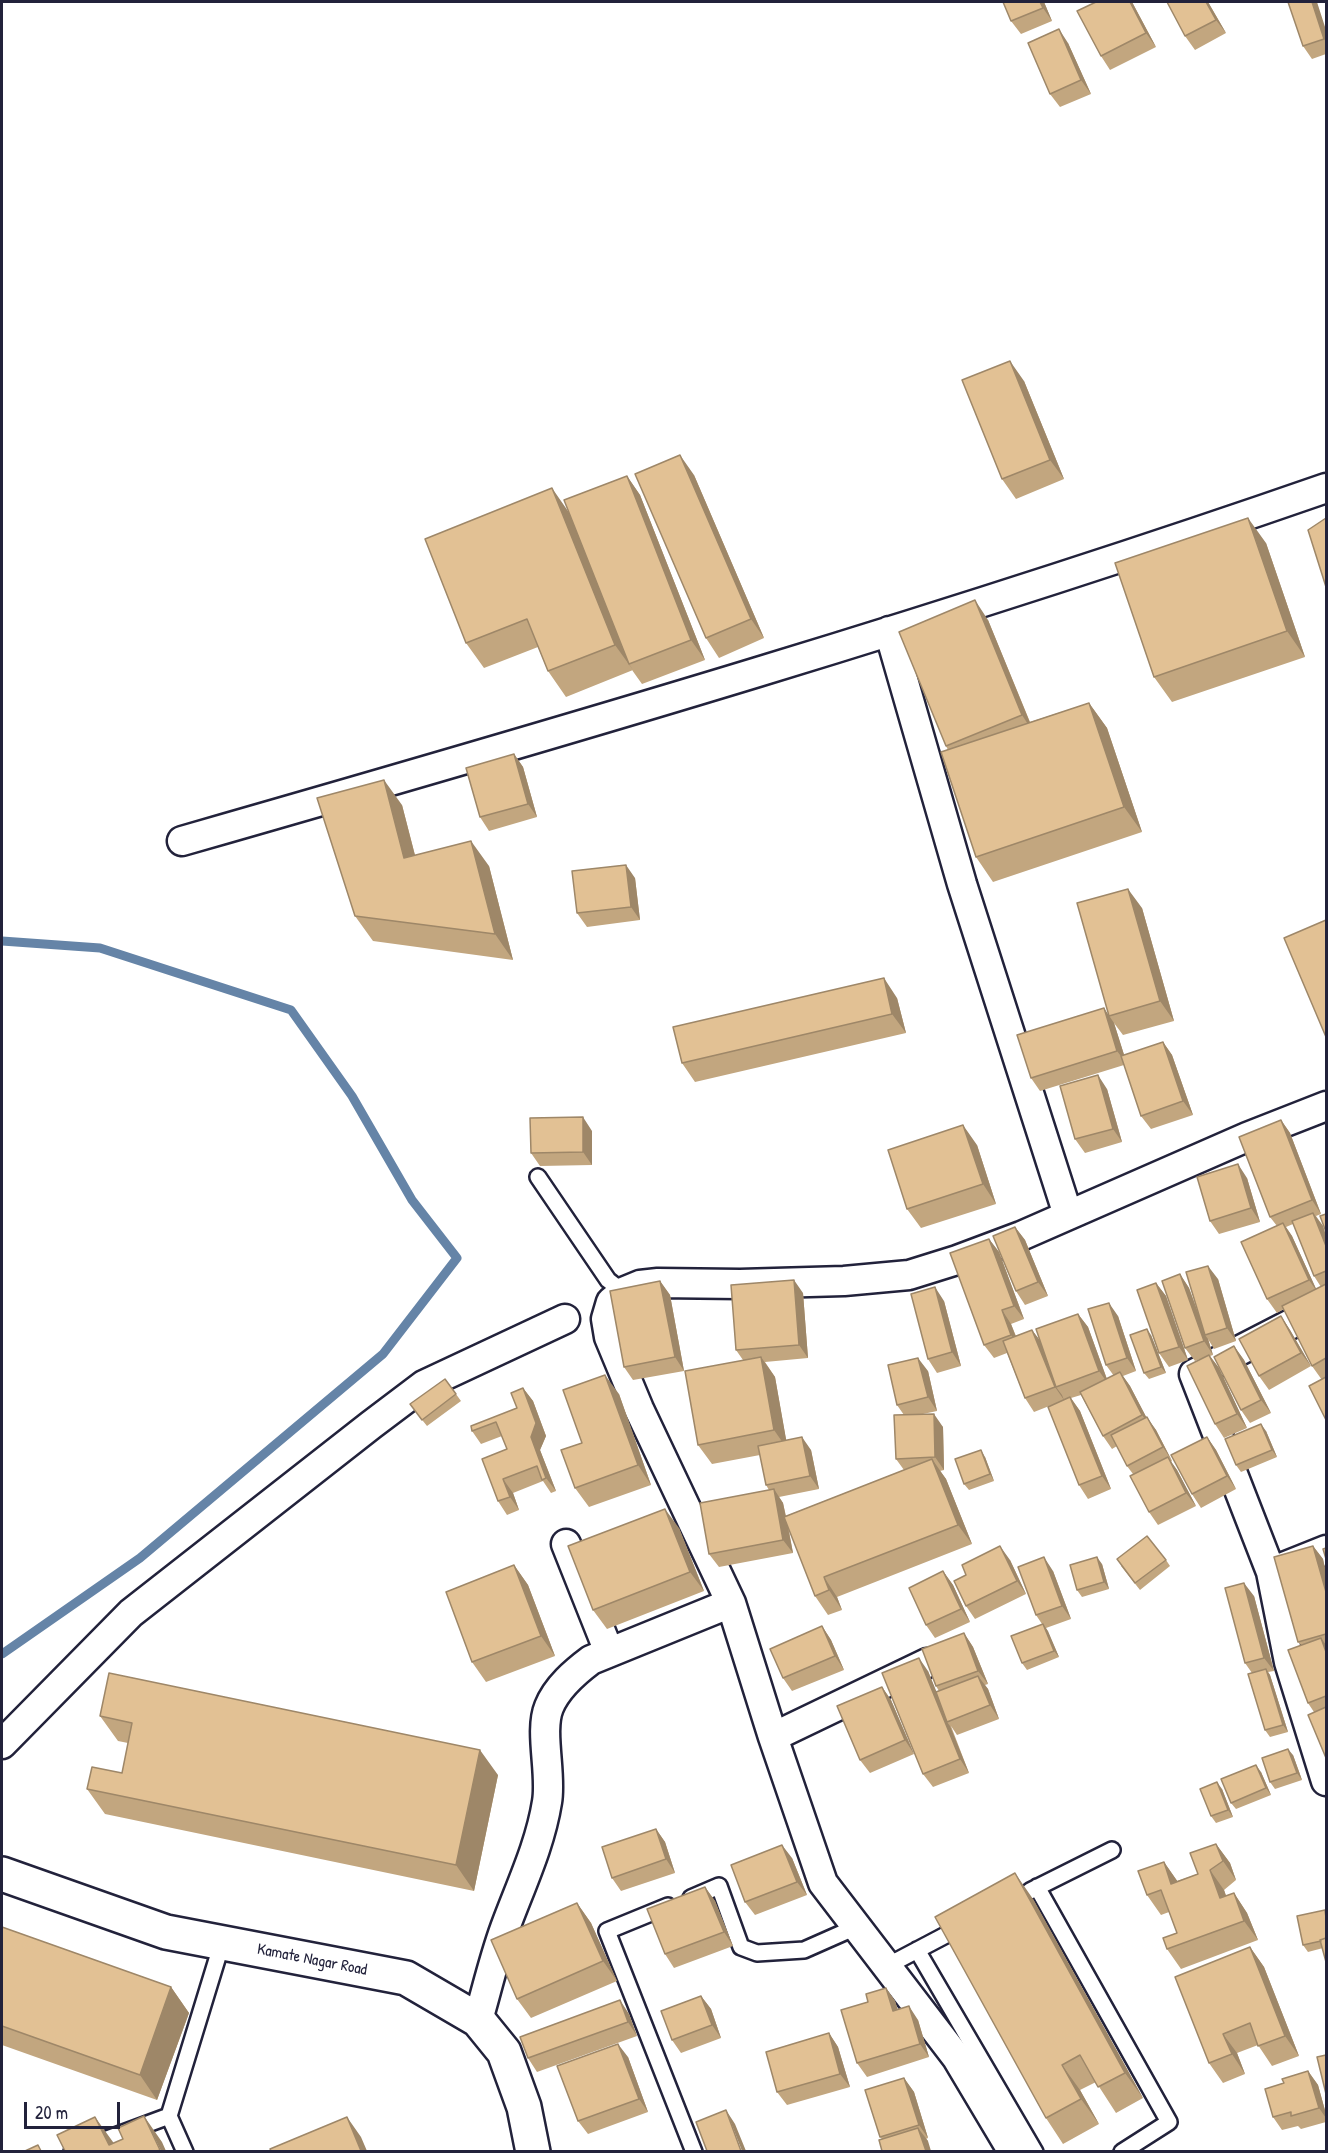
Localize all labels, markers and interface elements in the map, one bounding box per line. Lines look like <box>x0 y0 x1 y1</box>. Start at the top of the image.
street label: Kamate Nagar Road <box>255 1940 369 1980</box>
scale bar <box>27 2090 123 2128</box>
text: 20 m <box>35 2100 68 2125</box>

